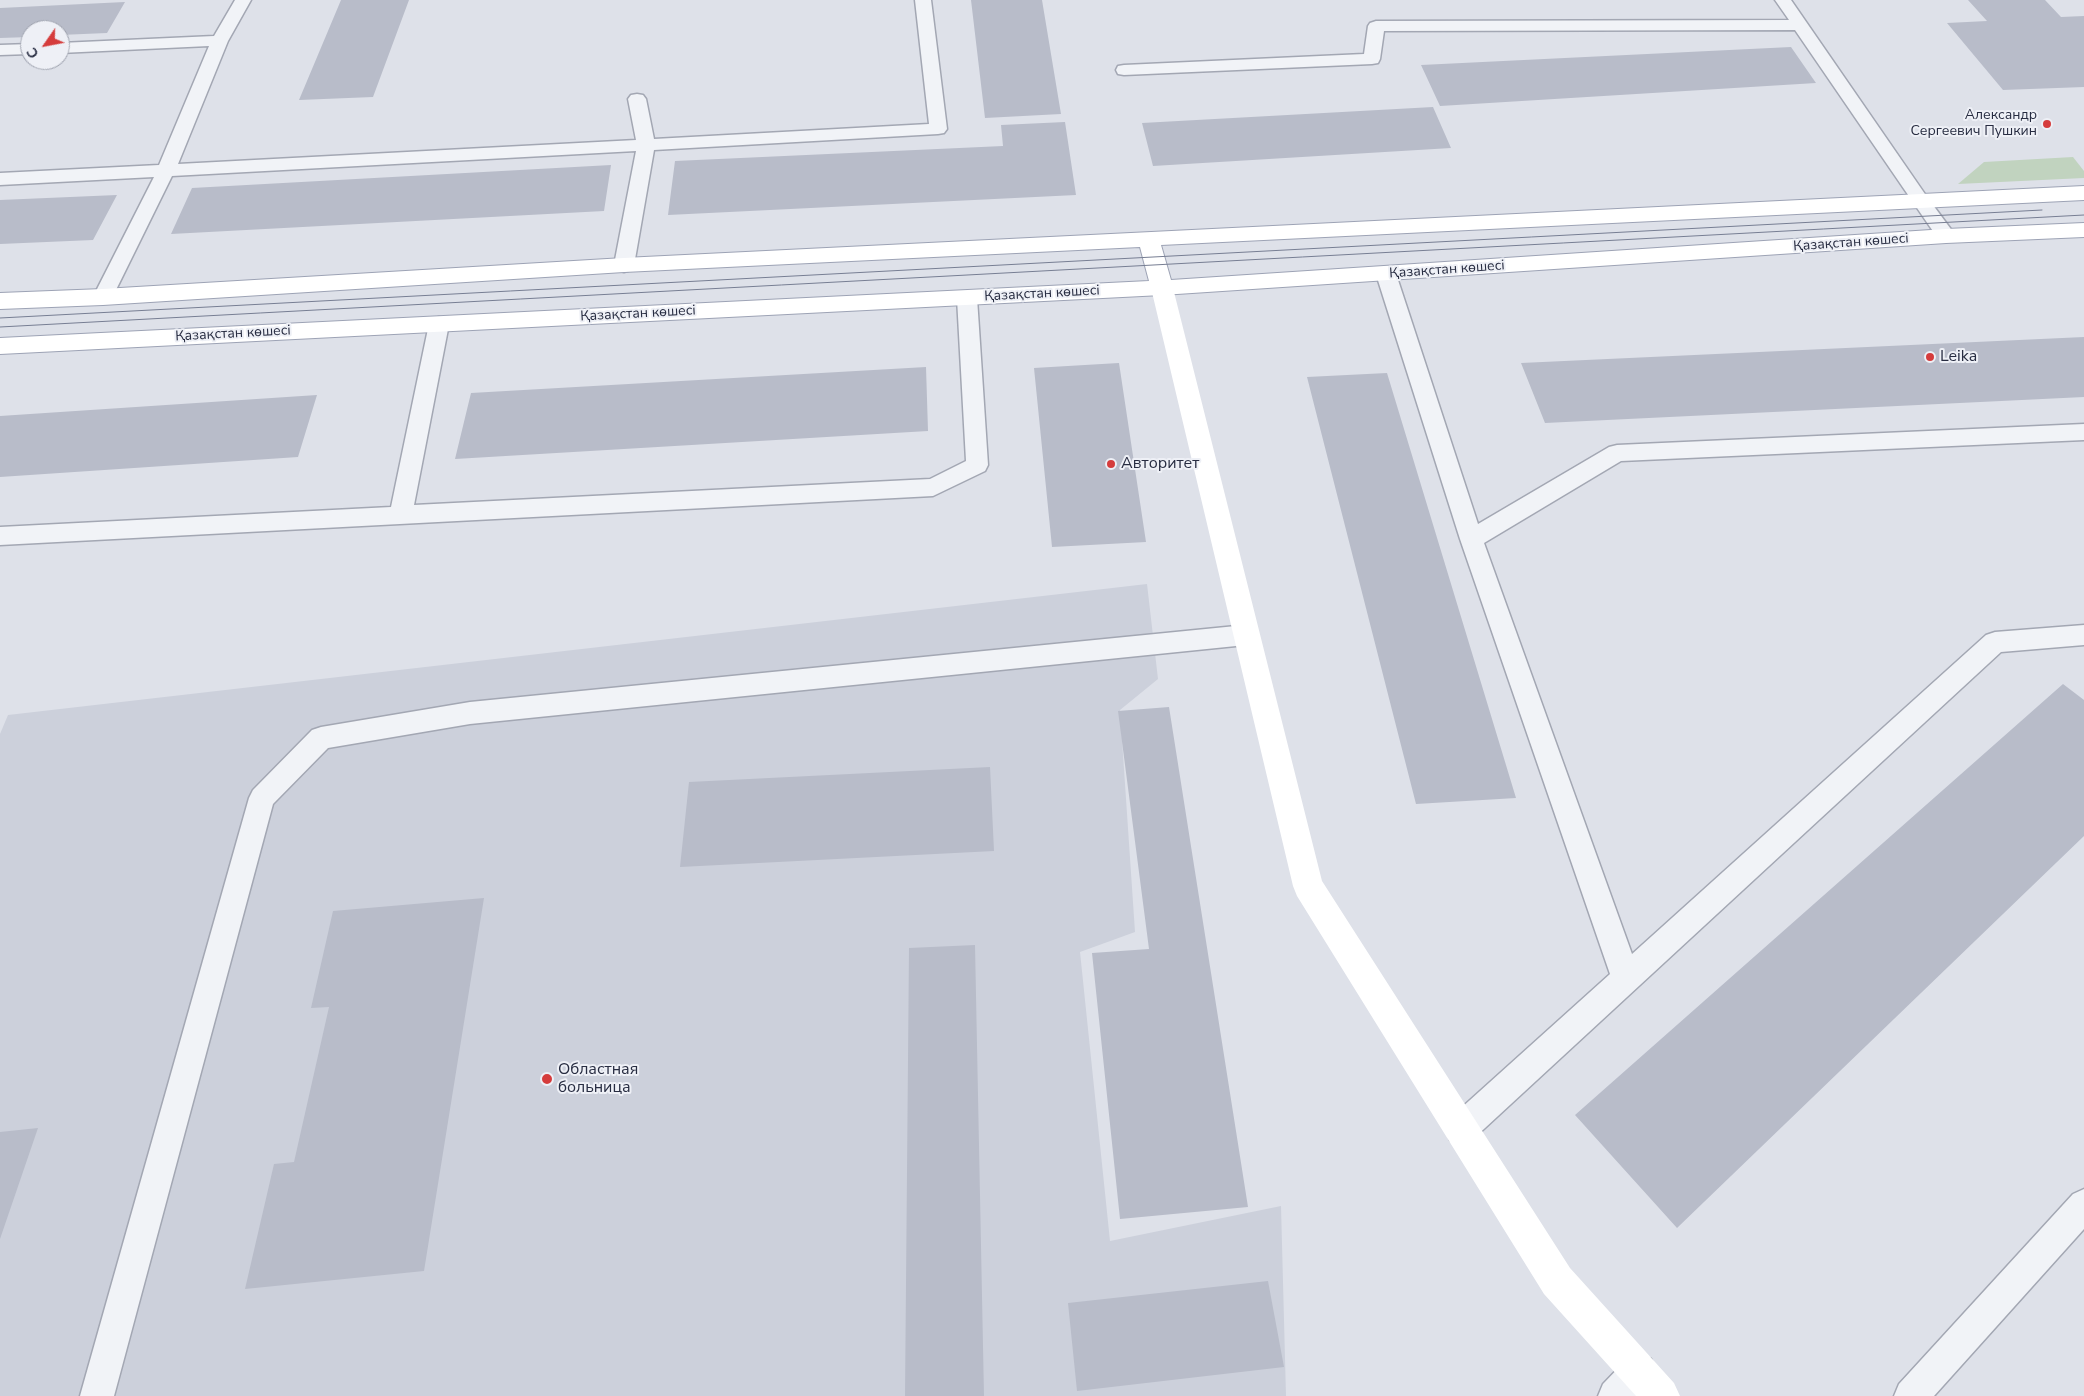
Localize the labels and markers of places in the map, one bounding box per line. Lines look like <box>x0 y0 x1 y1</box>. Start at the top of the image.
place label: Александр Сергеевич Пушкин <box>1911 108 2037 140</box>
marker: Александр Сергеевич Пушкин <box>2041 118 2053 130</box>
place label: Leika <box>1940 347 1977 367</box>
marker: Leika <box>1924 351 1936 363</box>
place label: Авторитет <box>1121 454 1199 474</box>
marker: Авторитет <box>1105 458 1117 470</box>
place label: Областная больница <box>558 1060 638 1098</box>
marker: Областная больница <box>540 1072 554 1086</box>

